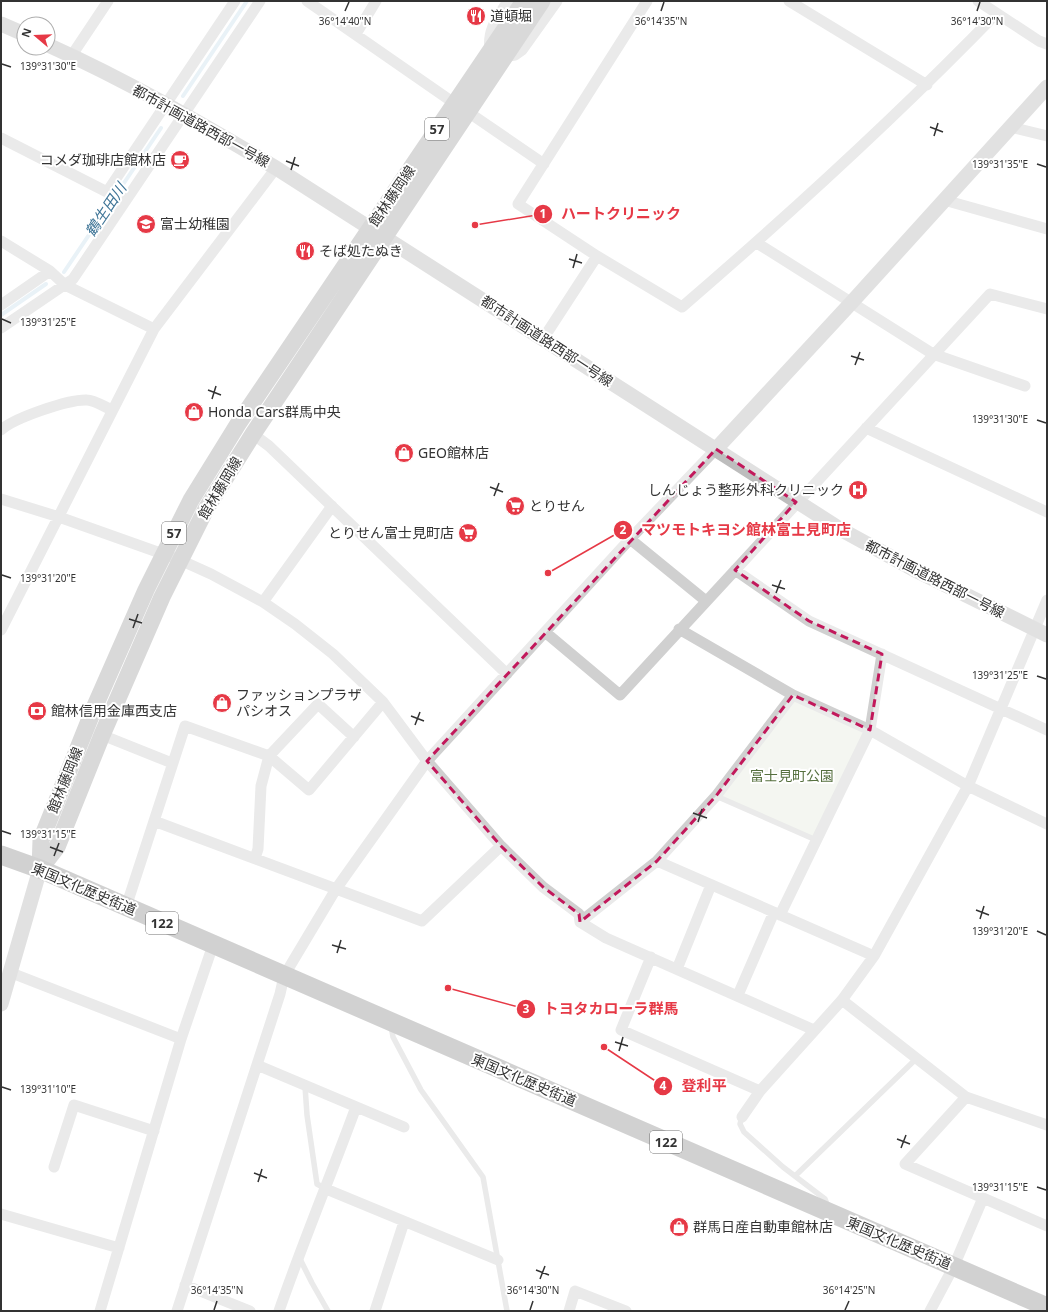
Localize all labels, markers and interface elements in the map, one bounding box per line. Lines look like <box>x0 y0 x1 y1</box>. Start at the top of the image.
restaurant icon: 道頓堀 <box>465 5 487 27</box>
place label: 道頓堀 <box>490 6 532 25</box>
text: 36°14'40"N <box>319 14 371 28</box>
text: 36°14'35"N <box>635 14 687 28</box>
text: 36°14'30"N <box>951 14 1003 28</box>
north arrow <box>16 16 56 56</box>
text: N <box>18 26 35 39</box>
text: 139°31'30"E <box>20 59 76 73</box>
street label: 都市計画道路西部一号線 <box>129 80 273 171</box>
road number: 57 <box>425 118 449 140</box>
cafe icon: コメダ珈琲店館林店 <box>169 149 191 171</box>
place label: コメダ珈琲店館林店 <box>40 150 166 169</box>
text: 139°31'35"E <box>972 157 1028 171</box>
street label: 館林藤岡線 <box>364 161 419 230</box>
water label: 鶴生田川 <box>80 177 131 240</box>
callout: ハートクリニック <box>533 201 689 228</box>
text: ハートクリニック <box>561 203 681 223</box>
text: 1 <box>540 205 546 222</box>
school or university icon: 富士幼稚園 <box>135 213 157 235</box>
place label: 富士幼稚園 <box>160 214 230 233</box>
restaurant icon: そば処たぬき <box>294 240 316 262</box>
place label: そば処たぬき <box>319 241 403 260</box>
street label: 都市計画道路西部一号線 <box>478 291 617 390</box>
text: 139°31'25"E <box>20 315 76 329</box>
shop icon: Honda Cars群馬中央 <box>183 401 205 423</box>
place label: Honda Cars群馬中央 <box>208 402 341 421</box>
text: 139°31'30"E <box>972 412 1028 426</box>
shop icon: GEO館林店 <box>393 442 415 464</box>
place label: GEO館林店 <box>418 443 489 462</box>
street label: 館林藤岡線 <box>193 453 246 523</box>
hospital icon: しんじょう整形外科クリニック <box>847 479 869 501</box>
place label: しんじょう整形外科クリニック <box>648 480 844 499</box>
supermarket icon: とりせん <box>504 495 526 517</box>
place label: とりせん <box>529 496 585 515</box>
callout: マツモトキヨシ館林富士見町店 <box>613 516 859 543</box>
text: マツモトキヨシ館林富士見町店 <box>641 519 851 539</box>
text: 2 <box>620 521 627 538</box>
road number: 57 <box>162 522 186 544</box>
supermarket icon: とりせん富士見町店 <box>457 522 479 544</box>
place label: とりせん富士見町店 <box>328 523 454 542</box>
street label: 都市計画道路西部一号線 <box>862 535 1008 622</box>
text: 139°31'20"E <box>20 571 76 585</box>
text: 139°31'25"E <box>972 668 1028 682</box>
place label: ファッションプラザ パシオス <box>236 685 362 720</box>
shop icon: ファッションプラザ パシオス <box>211 692 233 714</box>
bank icon: 館林信用金庫西支店 <box>26 700 48 722</box>
place label: 館林信用金庫西支店 <box>51 701 177 720</box>
street label: 館林藤岡線 <box>43 744 86 816</box>
park label: 富士見町公園 <box>750 766 834 785</box>
text: 139°31'15"E <box>20 827 76 841</box>
street label: 東国文化歴史街道 <box>29 858 139 919</box>
road number: 122 <box>146 912 178 934</box>
text: 139°31'20"E <box>972 924 1028 938</box>
callout: トヨタカローラ群馬 <box>516 995 687 1022</box>
text: トヨタカローラ群馬 <box>543 998 679 1018</box>
text: 3 <box>523 1000 530 1017</box>
street label: 東国文化歴史街道 <box>469 1049 579 1110</box>
callout: 登利平 <box>653 1073 734 1100</box>
text: 登利平 <box>681 1075 727 1095</box>
text: 4 <box>660 1077 667 1094</box>
text: 139°31'10"E <box>20 1082 76 1096</box>
road number: 122 <box>650 1131 682 1153</box>
text: 139°31'15"E <box>972 1180 1028 1194</box>
street label: 東国文化歴史街道 <box>844 1212 954 1273</box>
shop icon: 群馬日産自動車館林店 <box>668 1216 690 1238</box>
place label: 群馬日産自動車館林店 <box>693 1217 833 1236</box>
text: 36°14'35"N <box>191 1283 243 1297</box>
text: 36°14'30"N <box>507 1283 559 1297</box>
text: 36°14'25"N <box>823 1283 875 1297</box>

